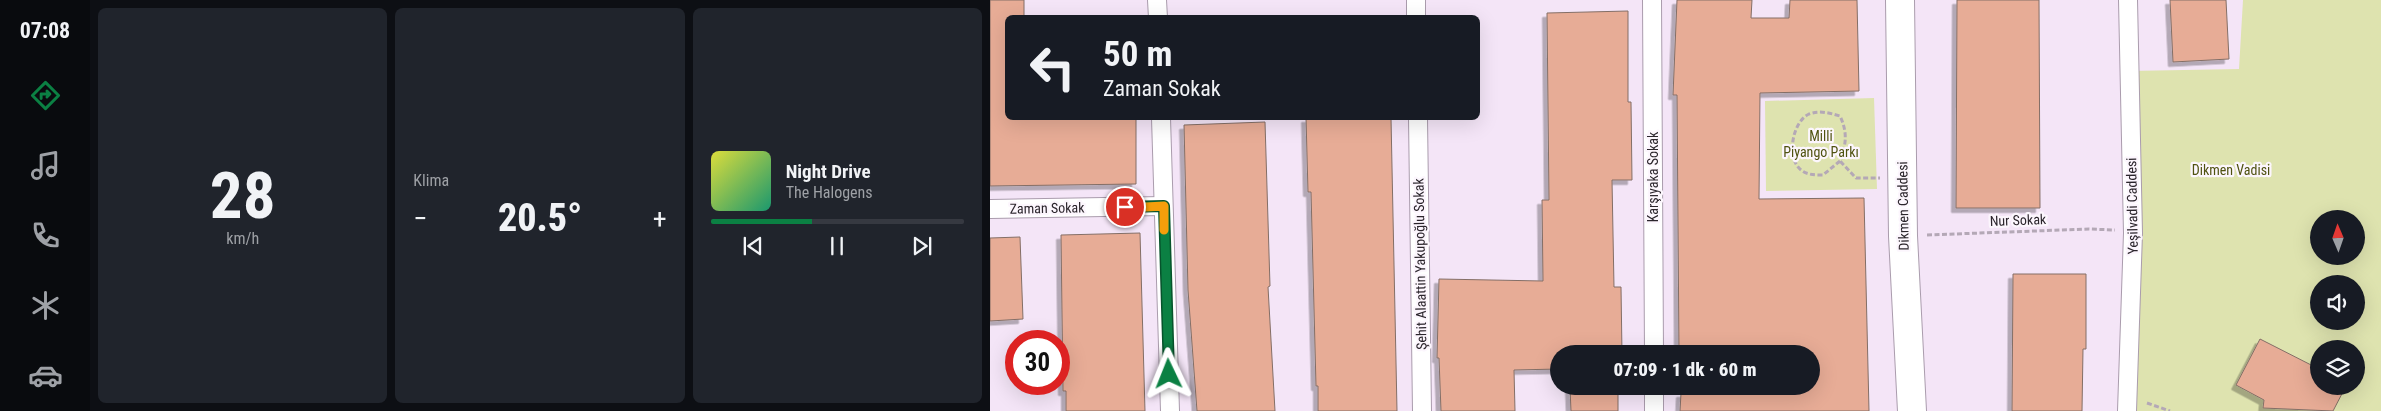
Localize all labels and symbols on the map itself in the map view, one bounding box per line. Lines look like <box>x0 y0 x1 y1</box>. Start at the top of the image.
park label: Milli Piyango Parkı <box>1783 128 1859 160</box>
street label: Karşıyaka Sokak <box>1645 131 1661 222</box>
street label: Yeşilvadi Caddesi <box>2123 157 2141 255</box>
street label: Dikmen Caddesi <box>1894 161 1912 251</box>
park label: Dikmen Vadisi <box>2192 162 2270 178</box>
street label: Şehit Alaattin Yakupoğlu Sokak <box>1410 177 1429 350</box>
pin <box>1104 186 1146 228</box>
street label: Zaman Sokak <box>1009 199 1085 217</box>
north arrow <box>2310 210 2365 265</box>
street label: Nur Sokak <box>1989 211 2047 229</box>
speed limit sign: 30 <box>1005 330 1070 395</box>
position arrow <box>1142 347 1194 399</box>

